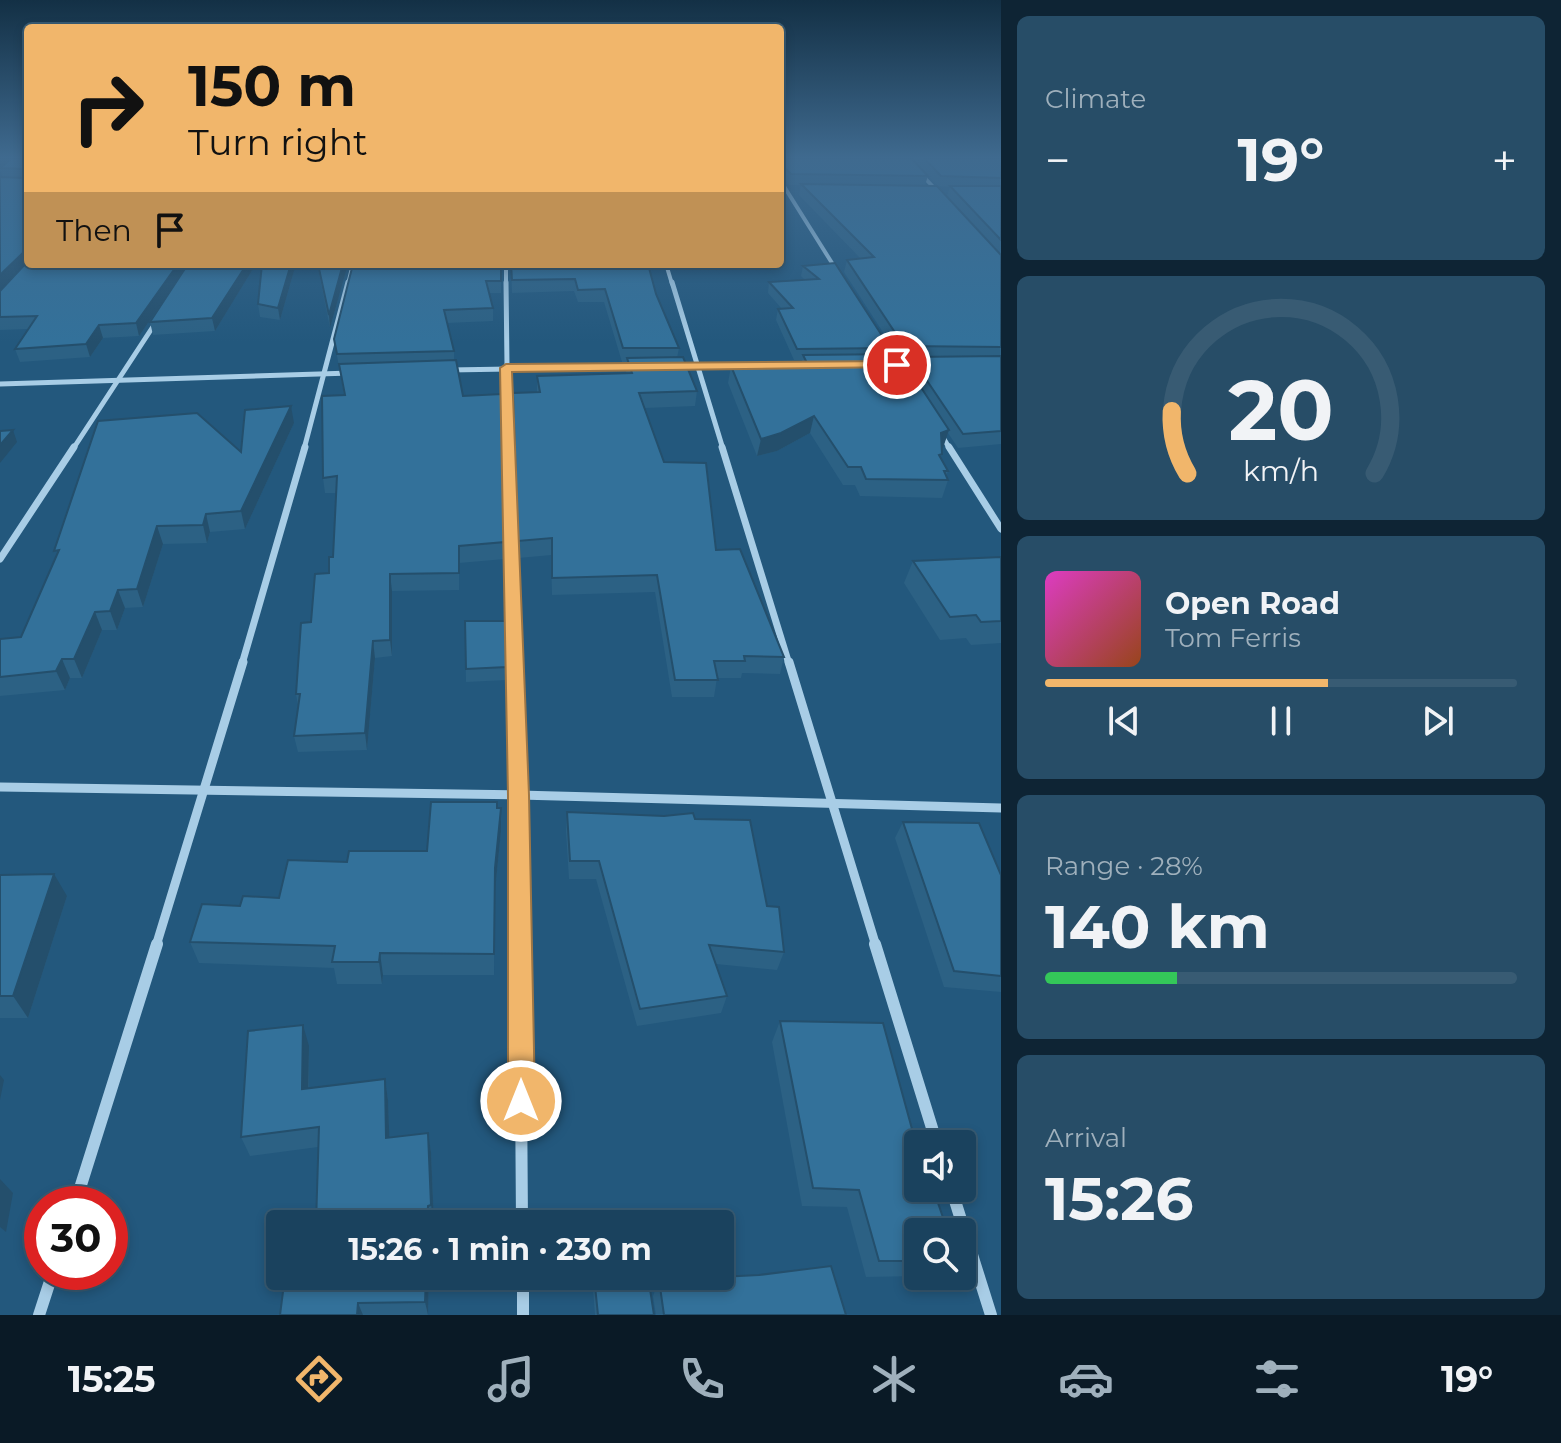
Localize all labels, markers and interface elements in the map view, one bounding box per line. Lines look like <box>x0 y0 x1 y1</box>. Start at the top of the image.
text: 150 m <box>188 52 356 120</box>
icon: right <box>56 56 160 160</box>
text: Climate <box>1045 83 1146 115</box>
text: Turn right <box>188 120 368 164</box>
text: 19° <box>1238 123 1324 196</box>
text: − <box>1045 133 1070 187</box>
text: + <box>1492 133 1517 187</box>
icon: arrive <box>148 208 192 252</box>
text: Then <box>56 212 132 249</box>
pin <box>863 331 931 399</box>
icon: arrive <box>875 343 919 387</box>
text: 20 <box>1228 358 1334 460</box>
text: km/h <box>1243 453 1319 488</box>
text: Open Road <box>1165 585 1340 622</box>
text: Tom Ferris <box>1165 622 1301 654</box>
icon: previous <box>1102 699 1146 743</box>
icon: pause <box>1259 699 1303 743</box>
icon: next <box>1416 699 1460 743</box>
text: Range · 28% <box>1045 850 1203 882</box>
text: 140 km <box>1045 890 1270 963</box>
position arrow <box>479 1059 563 1143</box>
text: Arrival <box>1045 1122 1127 1154</box>
map controls <box>904 1130 976 1290</box>
button: sound <box>904 1130 976 1202</box>
text: 15:26 <box>1045 1162 1194 1235</box>
speed limit sign: 30 <box>24 1186 128 1290</box>
button: search <box>904 1218 976 1290</box>
text: 15:26 · 1 min · 230 m <box>348 1231 652 1268</box>
icon: directions <box>291 1351 347 1407</box>
icon: music <box>483 1351 539 1407</box>
icon: phone <box>674 1351 730 1407</box>
icon: climate <box>866 1351 922 1407</box>
icon: car <box>1058 1351 1114 1407</box>
icon: filters <box>1249 1351 1305 1407</box>
text: 15:25 <box>68 1357 155 1401</box>
text: 19° <box>1441 1357 1493 1401</box>

